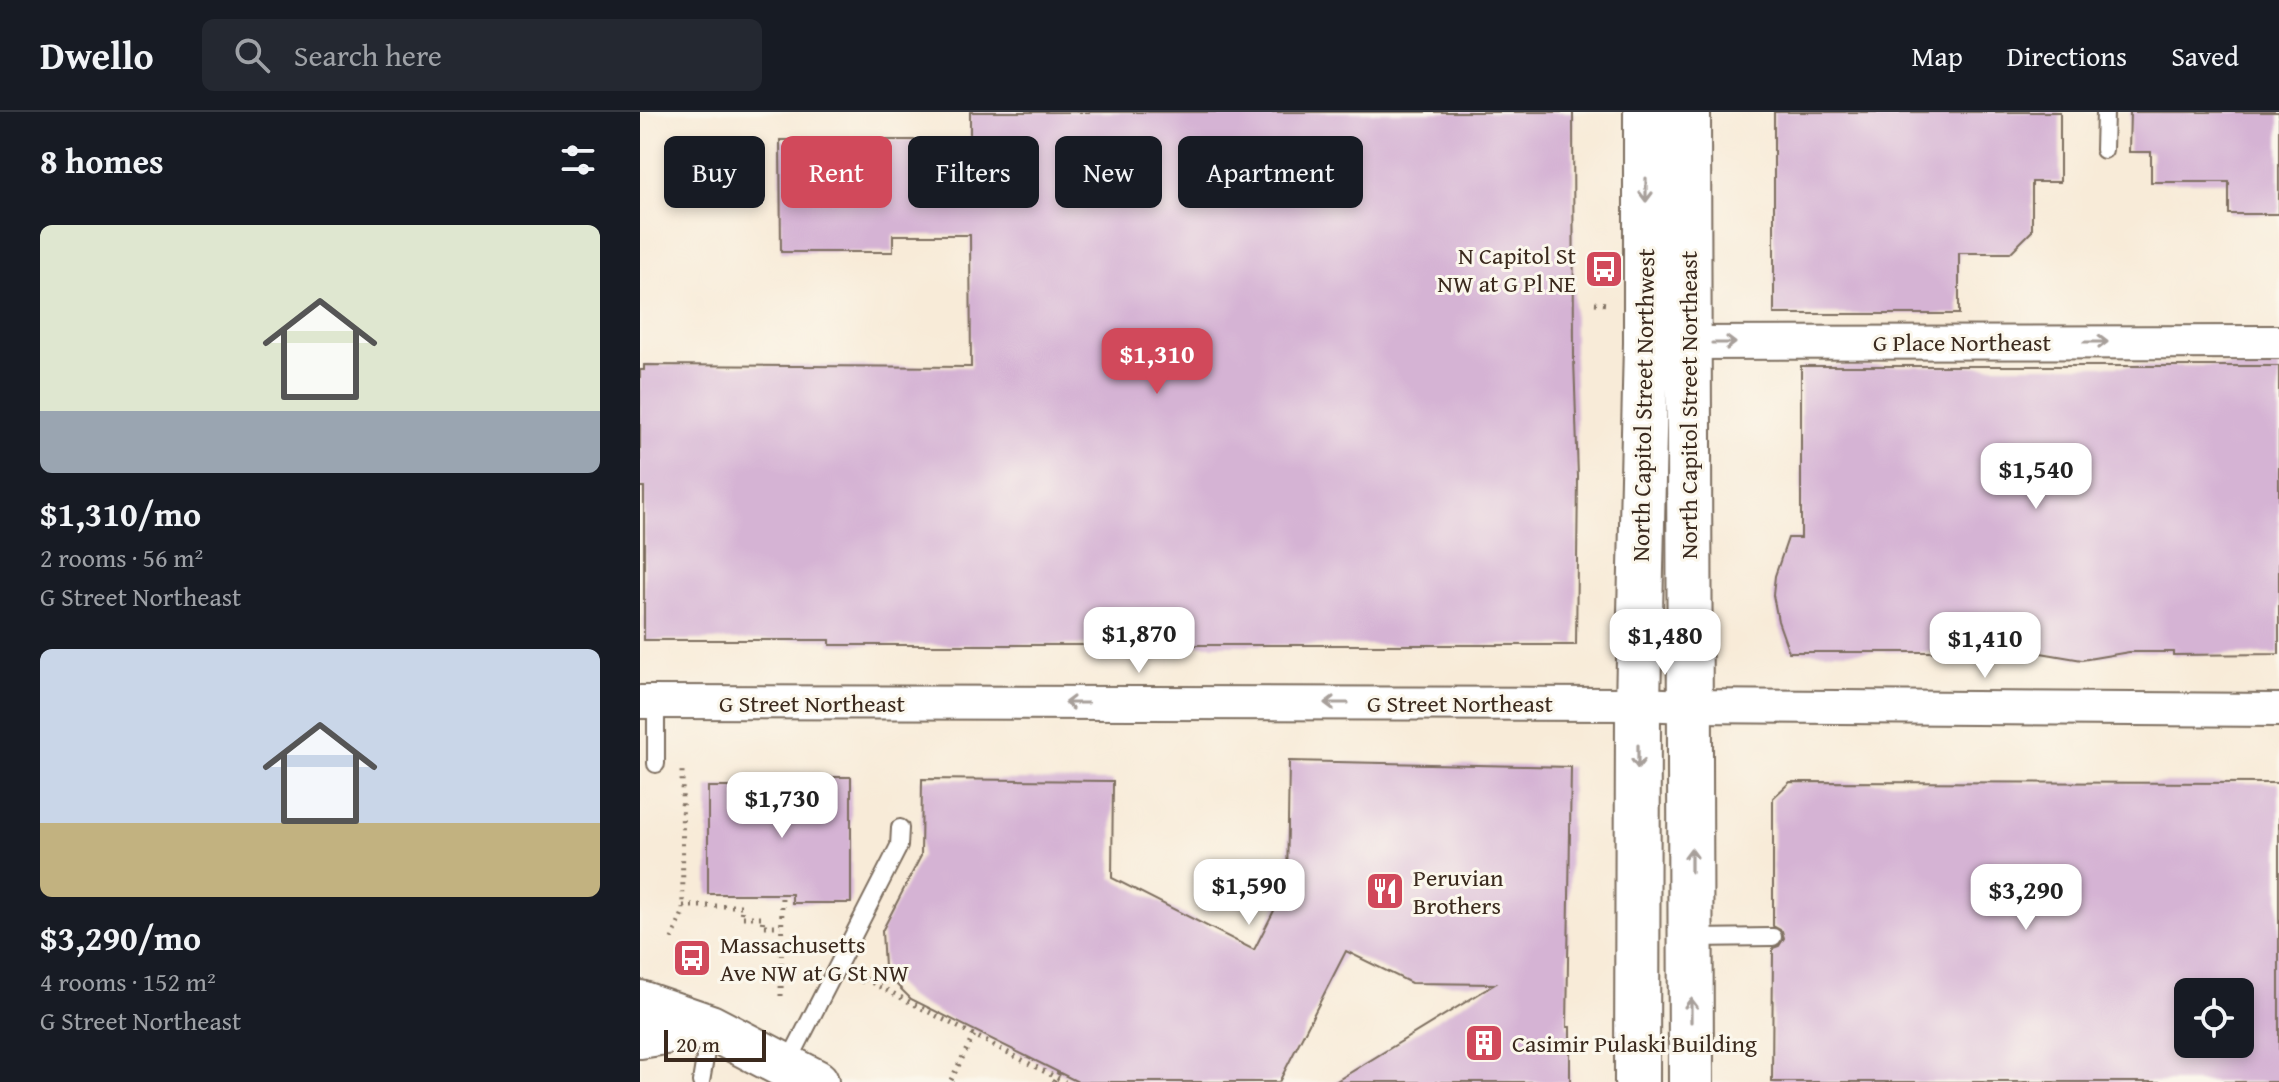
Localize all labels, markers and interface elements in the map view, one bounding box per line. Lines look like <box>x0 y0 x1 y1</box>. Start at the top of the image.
search box <box>202 19 762 91</box>
text: Dwello <box>40 27 154 83</box>
icon: search <box>230 33 274 77</box>
text: Search here <box>294 33 442 77</box>
text: Map <box>1911 35 1963 76</box>
text: Directions <box>2007 35 2127 76</box>
text: Saved <box>2171 35 2239 76</box>
text: 8 homes <box>40 136 164 185</box>
chip: Buy <box>664 136 765 208</box>
chip: Rent <box>781 136 892 208</box>
chip: Filters <box>908 136 1039 208</box>
chip: New <box>1055 136 1162 208</box>
chip: Apartment <box>1178 136 1363 208</box>
icon: filters <box>556 138 600 182</box>
one-way arrow <box>1638 176 1654 203</box>
place label: N Capitol St NW at G Pl NE <box>1437 238 1577 301</box>
street label: North Capitol Street Northwest <box>1623 247 1663 562</box>
bus stop icon: N Capitol St NW at G Pl NE <box>1583 248 1625 290</box>
street label: North Capitol Street Northeast <box>1671 250 1706 559</box>
icon: home <box>248 277 392 421</box>
street label: G Place Northeast <box>1873 325 2052 360</box>
pin: $1,310 <box>1092 328 1222 396</box>
text: $1,310 <box>1120 334 1194 373</box>
one-way arrow <box>2082 334 2109 350</box>
one-way arrow <box>1710 335 1737 351</box>
pin: $1,540 <box>1971 443 2101 511</box>
text: $1,540 <box>1999 449 2073 488</box>
text: $1,310/mo <box>40 489 201 538</box>
text: 2 rooms · 56 m² <box>40 538 203 577</box>
text: G Street Northeast <box>40 577 241 616</box>
pin: $1,870 <box>1074 607 1204 675</box>
pin: $1,480 <box>1600 609 1730 677</box>
pin: $1,410 <box>1920 612 2050 680</box>
text: $1,870 <box>1102 613 1176 652</box>
text: $1,480 <box>1628 615 1702 654</box>
text: $1,410 <box>1948 618 2022 657</box>
street label: G Street Northeast <box>719 686 905 721</box>
street label: G Street Northeast <box>1367 686 1553 721</box>
one-way arrow <box>1063 695 1090 711</box>
one-way arrow <box>1323 695 1350 711</box>
icon: home <box>248 701 392 845</box>
one-way arrow <box>1630 743 1646 770</box>
pin: $1,730 <box>717 772 847 840</box>
text: $1,730 <box>745 778 819 817</box>
one-way arrow <box>1683 847 1699 874</box>
pin: $1,590 <box>1184 859 1314 927</box>
place label: Peruvian Brothers <box>1413 860 1504 923</box>
pin: $3,290 <box>1961 864 2091 932</box>
text: $1,590 <box>1212 865 1286 904</box>
restaurant icon: Peruvian Brothers <box>1364 870 1406 912</box>
text: $3,290 <box>1989 870 2063 909</box>
text: $3,290/mo <box>40 913 201 962</box>
place label: Massachusetts Ave NW at G St NW <box>720 927 909 990</box>
bus stop icon: Massachusetts Ave NW at G St NW <box>671 937 713 979</box>
text: 4 rooms · 152 m² <box>40 962 216 1001</box>
map controls <box>2174 978 2254 1058</box>
button: locate <box>2174 978 2254 1058</box>
one-way arrow <box>1683 997 1699 1024</box>
text: G Street Northeast <box>40 1001 241 1040</box>
building icon: Casimir Pulaski Building <box>1463 1022 1505 1064</box>
scale bar <box>664 1026 766 1062</box>
place label: Casimir Pulaski Building <box>1512 1026 1757 1061</box>
text: 20 m <box>676 1028 720 1060</box>

